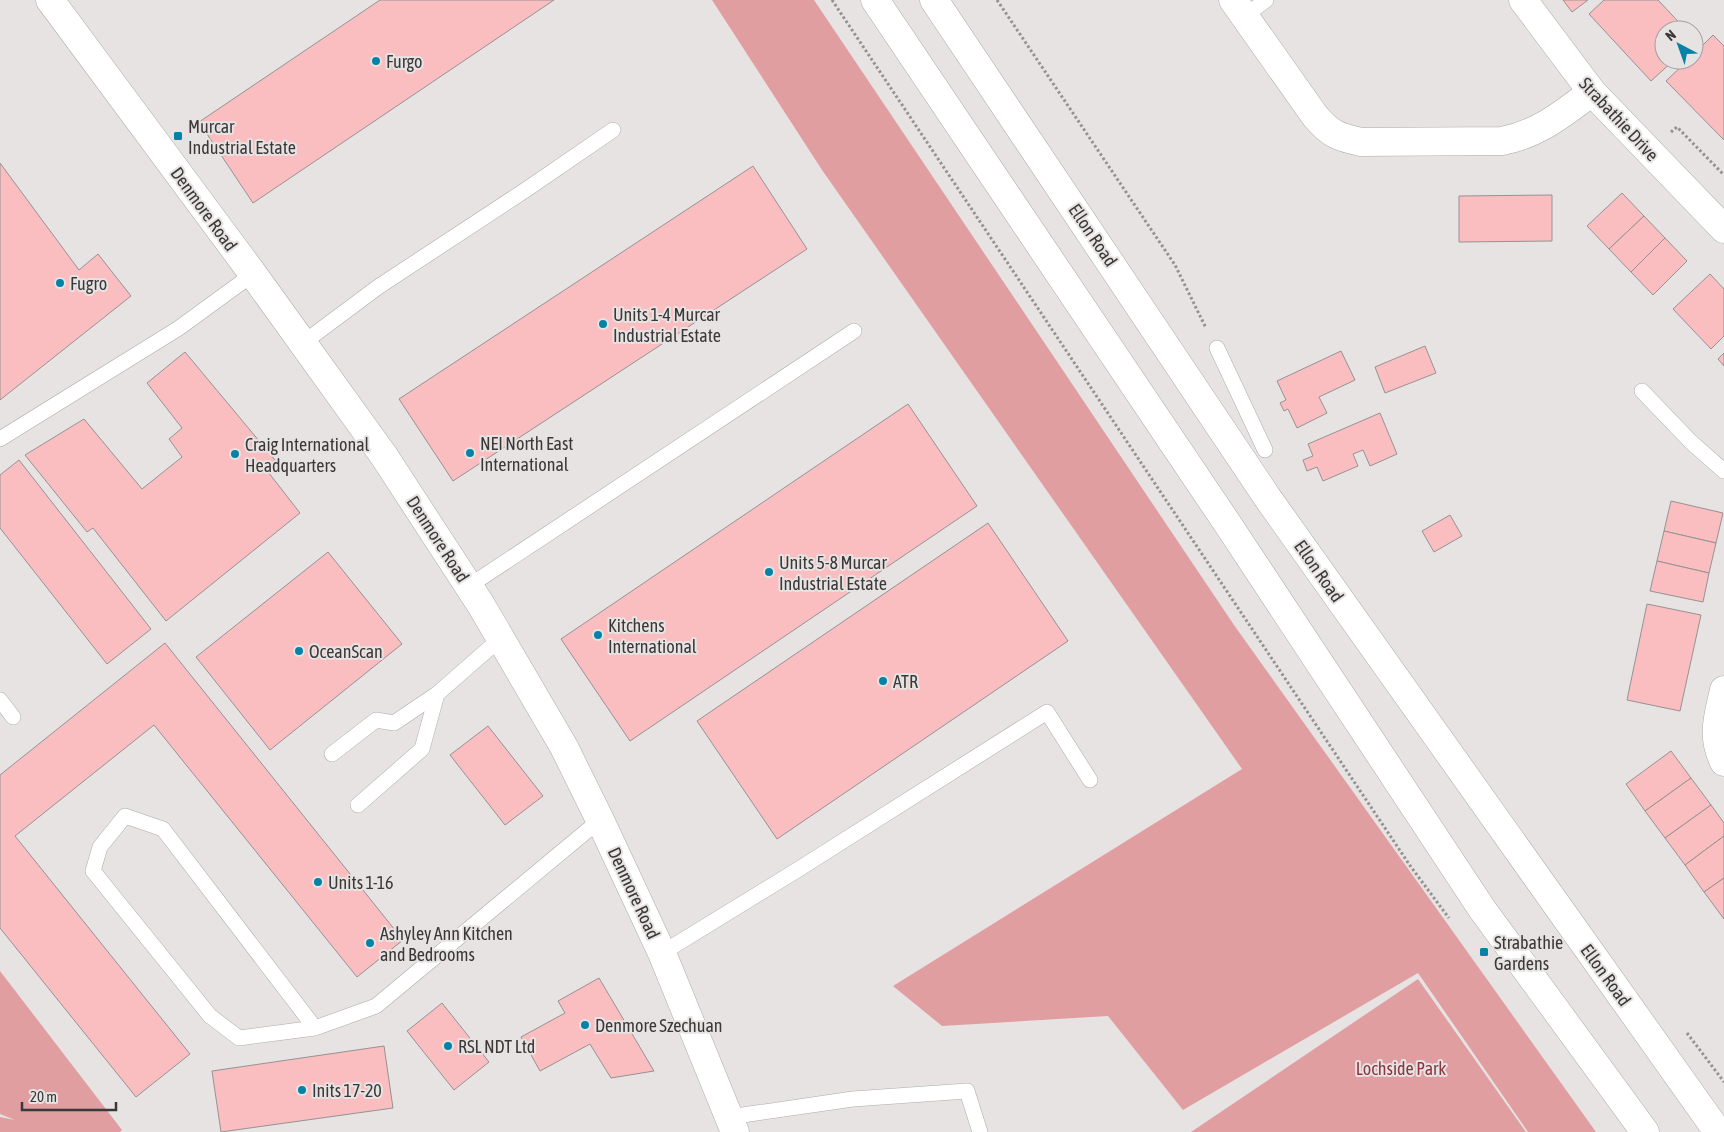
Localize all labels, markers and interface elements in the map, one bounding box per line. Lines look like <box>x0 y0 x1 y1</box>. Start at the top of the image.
north arrow <box>1654 20 1704 70</box>
text: N <box>1662 26 1679 44</box>
place label: Furgo <box>386 51 422 72</box>
marker: Furgo <box>370 55 382 67</box>
street label: Strabathie Drive <box>1575 73 1663 165</box>
place label: Murcar Industrial Estate <box>188 116 296 158</box>
marker: Murcar Industrial Estate <box>172 130 184 142</box>
street label: Denmore Road <box>166 163 242 255</box>
street label: Ellon Road <box>1064 200 1122 270</box>
place label: Fugro <box>70 273 107 294</box>
marker: Fugro <box>54 277 66 289</box>
place label: Units 1-4 Murcar Industrial Estate <box>613 304 721 346</box>
marker: Units 1-4 Murcar Industrial Estate <box>597 318 609 330</box>
place label: NEI North East International <box>480 433 574 475</box>
place label: Craig International Headquarters <box>245 434 370 476</box>
marker: NEI North East International <box>464 447 476 459</box>
marker: Craig International Headquarters <box>229 448 241 460</box>
street label: Denmore Road <box>402 492 474 586</box>
street label: Ellon Road <box>1290 536 1348 606</box>
place label: Units 5-8 Murcar Industrial Estate <box>779 552 887 594</box>
marker: Units 5-8 Murcar Industrial Estate <box>763 566 775 578</box>
place label: Kitchens International <box>608 615 697 657</box>
marker: Kitchens International <box>592 629 604 641</box>
place label: OceanScan <box>309 641 383 662</box>
marker: OceanScan <box>293 645 305 657</box>
place label: ATR <box>893 671 918 692</box>
marker: ATR <box>877 675 889 687</box>
street label: Denmore Road <box>604 844 664 942</box>
place label: Units 1-16 <box>328 872 394 893</box>
marker: Units 1-16 <box>312 876 324 888</box>
place label: Ashyley Ann Kitchen and Bedrooms <box>380 923 513 965</box>
place label: Strabathie Gardens <box>1494 932 1563 974</box>
marker: Ashyley Ann Kitchen and Bedrooms <box>364 937 376 949</box>
street label: Ellon Road <box>1577 940 1635 1010</box>
marker: Strabathie Gardens <box>1478 946 1490 958</box>
place label: Denmore Szechuan <box>595 1015 722 1036</box>
marker: Denmore Szechuan <box>579 1019 591 1031</box>
place label: RSL NDT Ltd <box>458 1036 535 1057</box>
marker: RSL NDT Ltd <box>442 1040 454 1052</box>
park label: Lochside Park <box>1356 1058 1446 1079</box>
scale bar <box>22 1080 116 1112</box>
place label: Inits 17-20 <box>312 1080 382 1101</box>
marker: Inits 17-20 <box>296 1084 308 1096</box>
text: 20 m <box>30 1088 57 1105</box>

